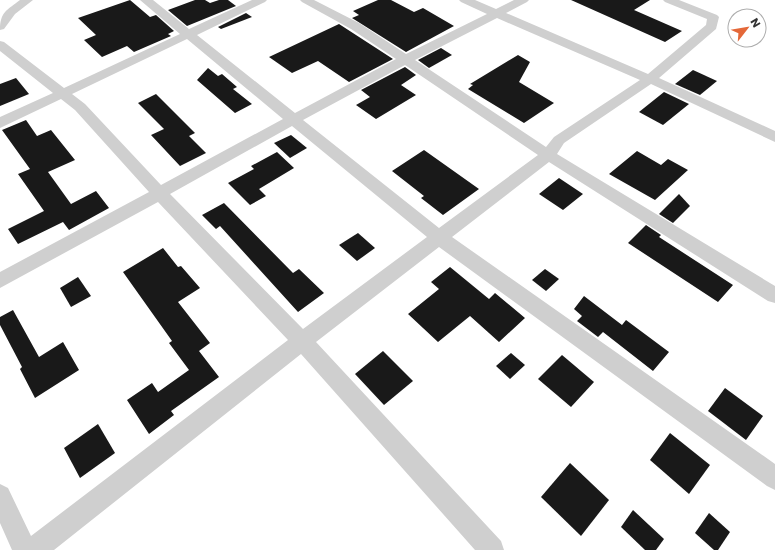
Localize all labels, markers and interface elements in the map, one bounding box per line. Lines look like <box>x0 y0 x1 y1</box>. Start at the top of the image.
north arrow <box>727 8 767 48</box>
text: N <box>747 15 765 31</box>

